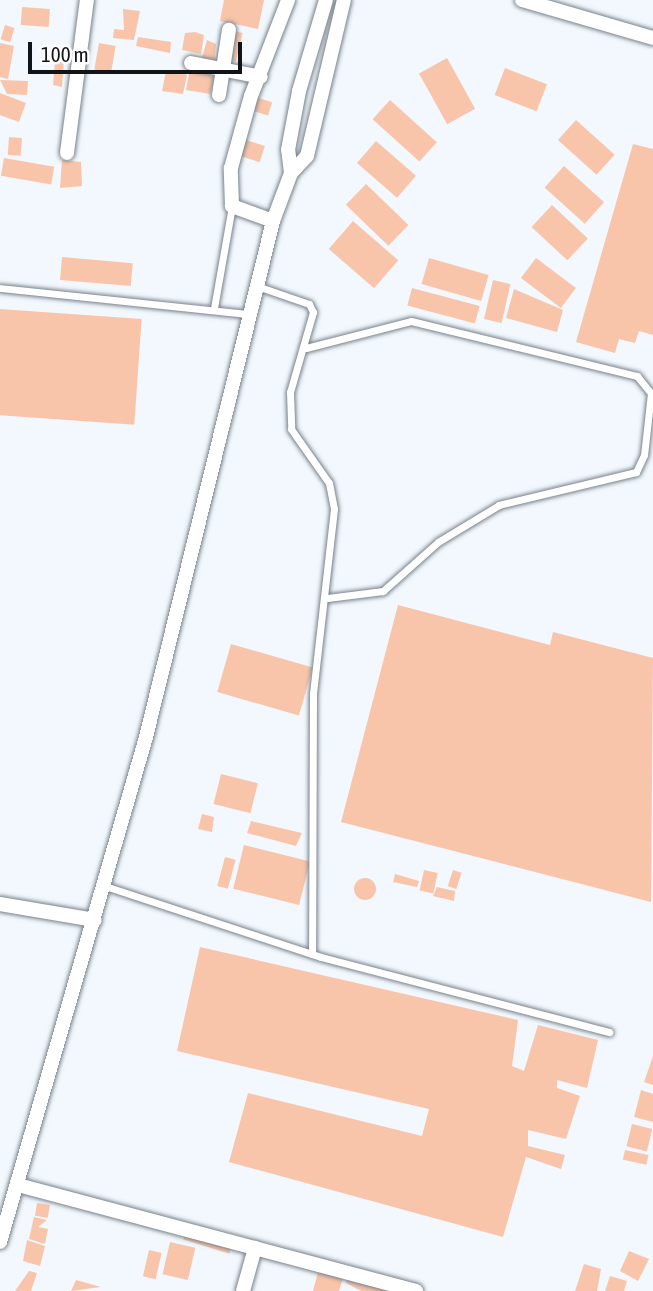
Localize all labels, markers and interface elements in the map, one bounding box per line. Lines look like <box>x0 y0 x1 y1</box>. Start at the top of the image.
scale bar <box>32 28 245 72</box>
text: 100 m <box>41 42 89 66</box>

